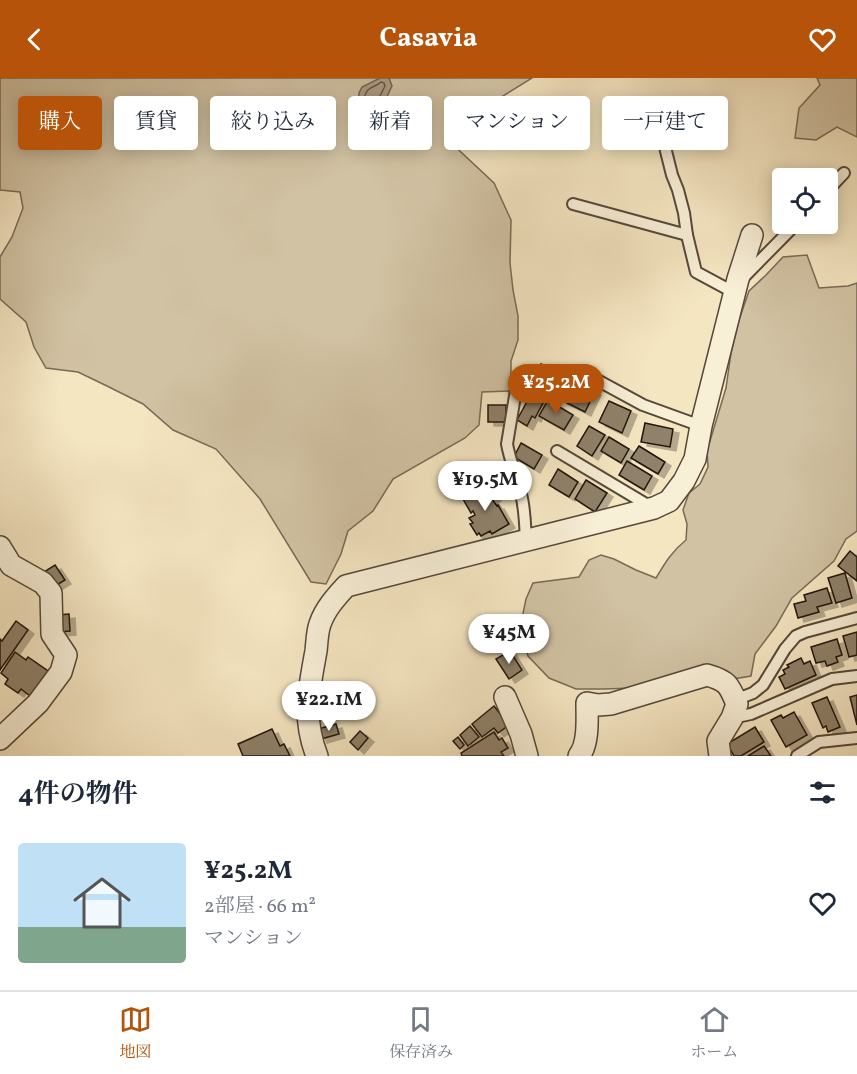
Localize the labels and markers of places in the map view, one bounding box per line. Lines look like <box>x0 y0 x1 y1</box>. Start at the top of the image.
pin: ¥25.2M <box>507 364 605 415</box>
pin: ¥19.5M <box>436 461 534 512</box>
pin: ¥45M <box>473 614 545 665</box>
pin: ¥22.1M <box>280 681 378 732</box>

